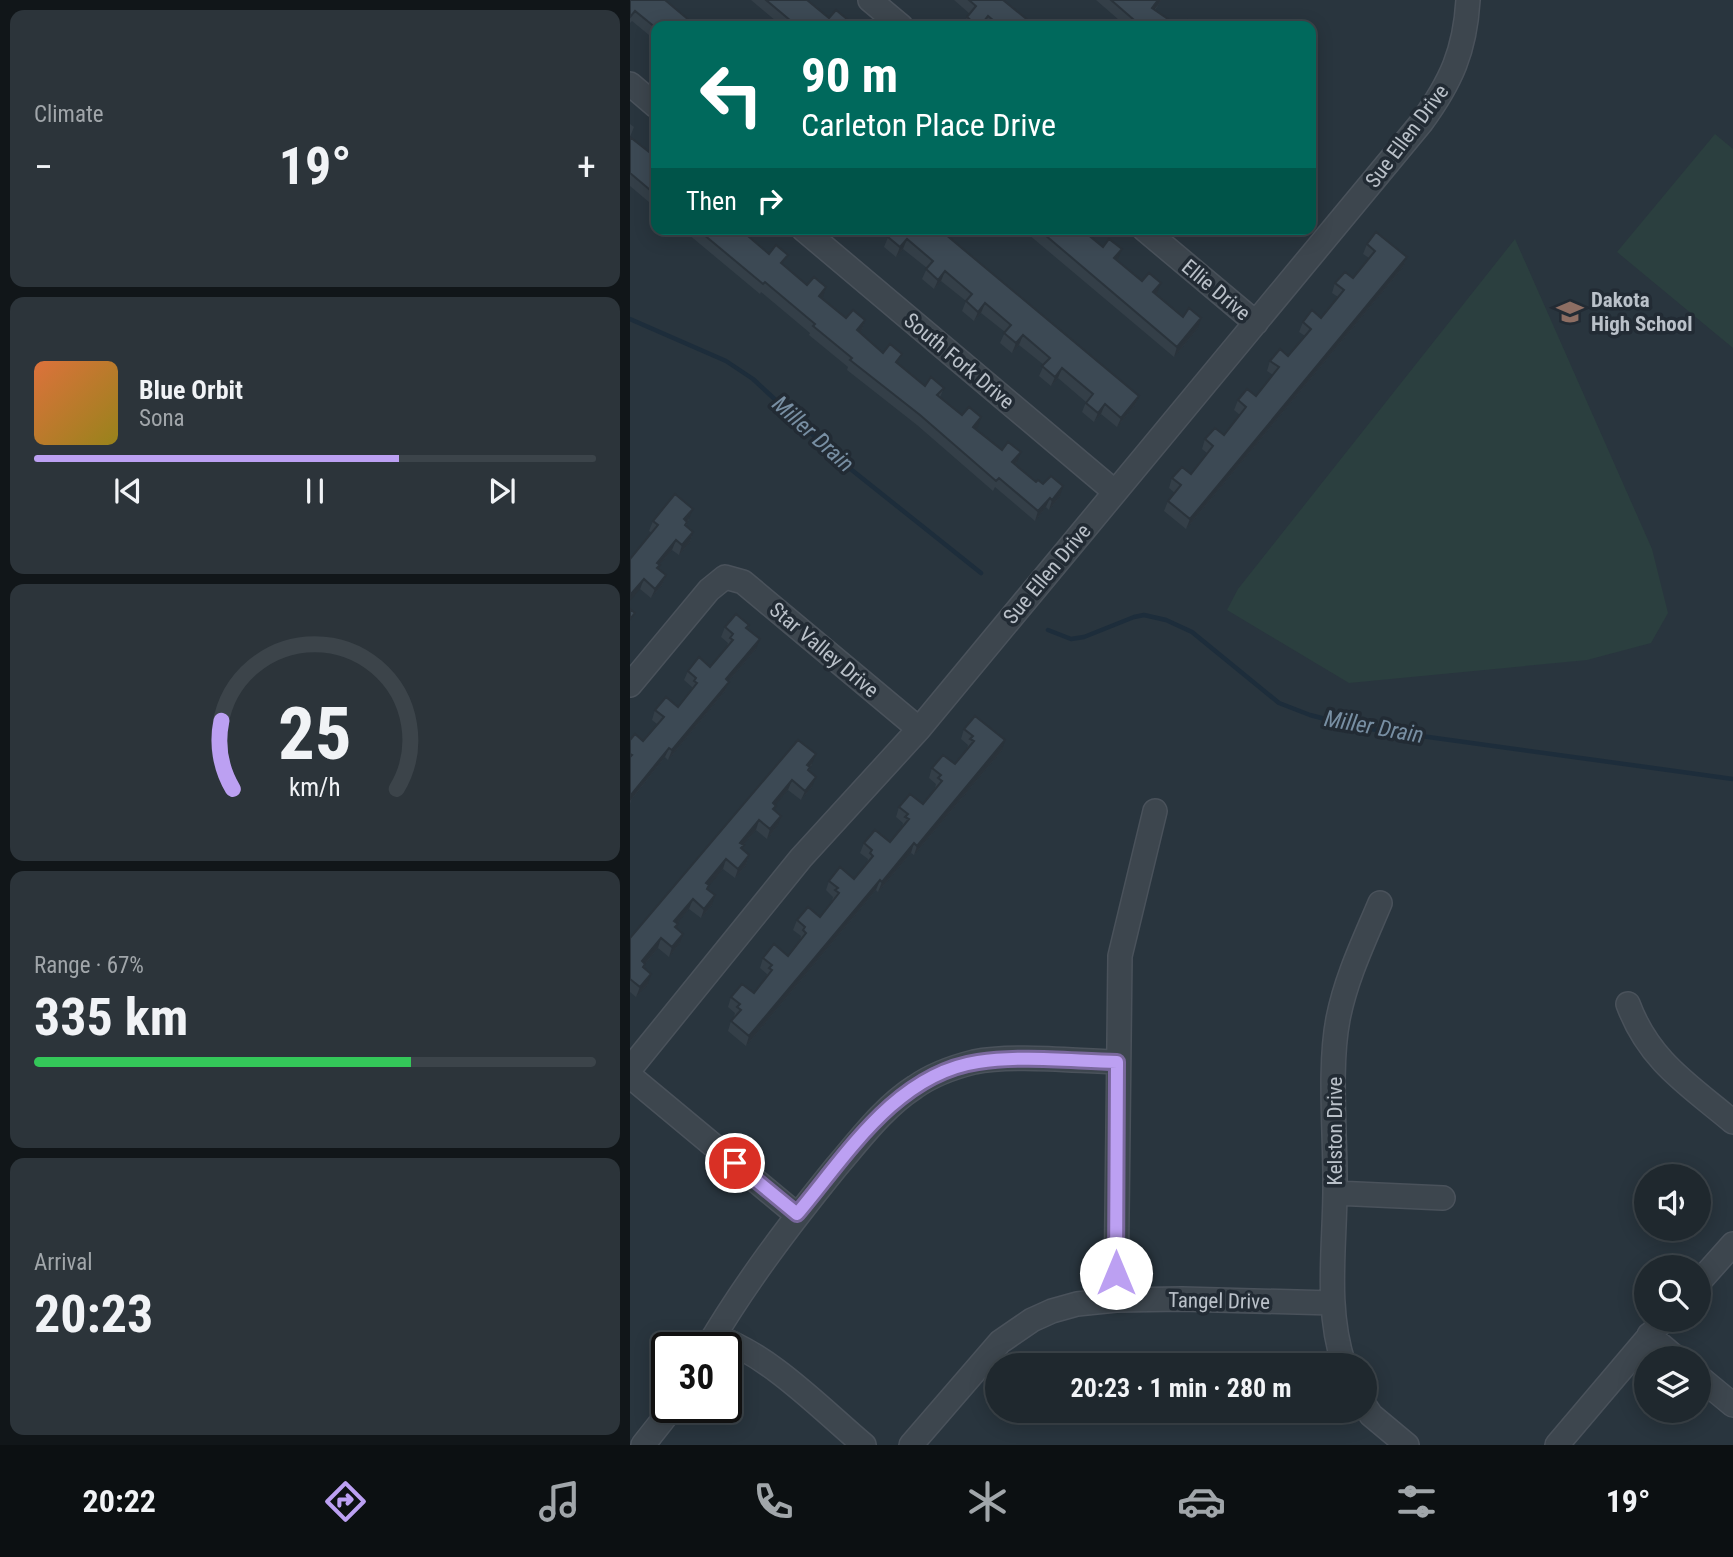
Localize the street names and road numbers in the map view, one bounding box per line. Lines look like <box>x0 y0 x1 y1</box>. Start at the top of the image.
street label: Sue Ellen Drive <box>1361 80 1454 192</box>
street label: Ellie Drive <box>1177 255 1255 325</box>
street label: South Fork Drive <box>899 308 1019 414</box>
street label: Sue Ellen Drive <box>998 519 1096 629</box>
street label: Star Valley Drive <box>765 598 883 703</box>
street label: Kelston Drive <box>1323 1076 1347 1185</box>
street label: Tangel Drive <box>1168 1288 1270 1314</box>

